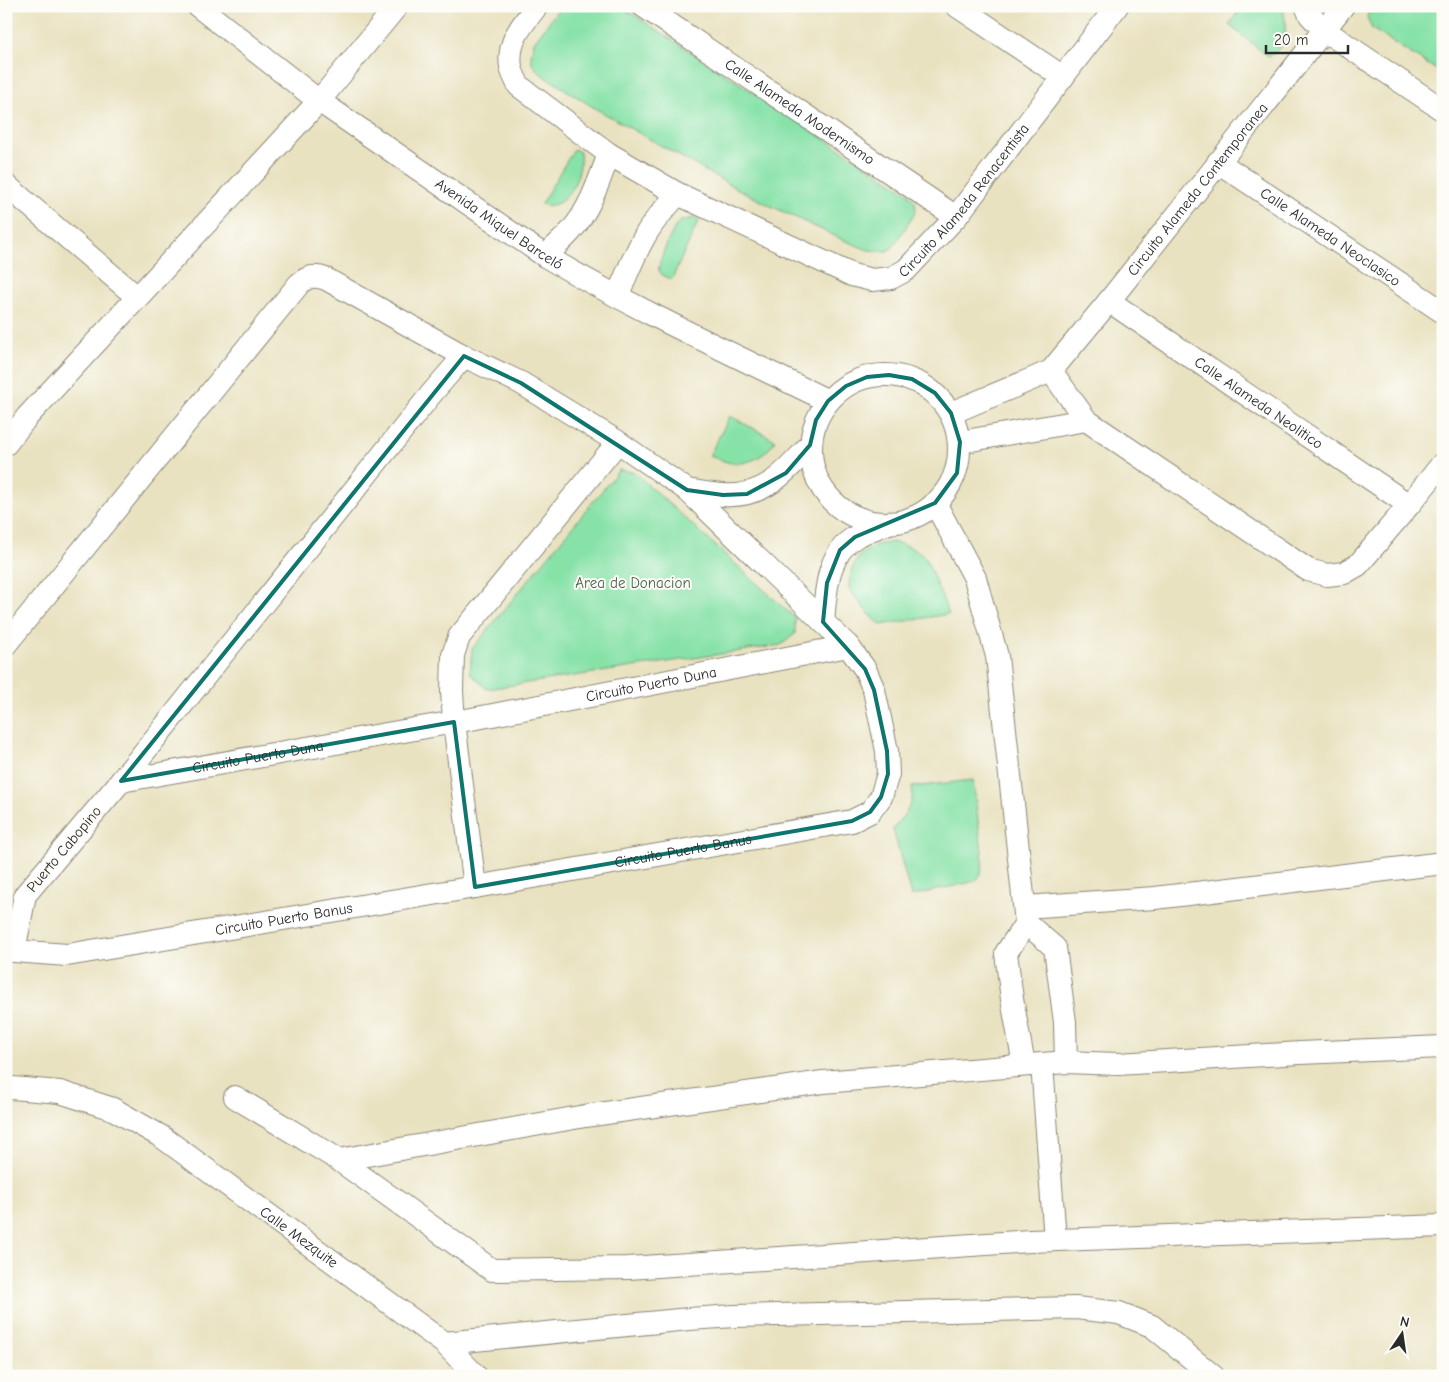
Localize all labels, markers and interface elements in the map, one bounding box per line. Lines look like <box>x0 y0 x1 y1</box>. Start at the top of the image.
scale bar <box>1266 22 1349 54</box>
text: 20 m <box>1274 31 1308 49</box>
street label: Calle Alameda Modernismo <box>721 55 878 169</box>
street label: Circuito Alameda Contemporanea <box>1124 99 1272 279</box>
street label: Circuito Alameda Renacentista <box>896 120 1033 281</box>
street label: Avenida Miquel Barceló <box>432 174 566 274</box>
street label: Calle Alameda Neoclasico <box>1257 184 1404 290</box>
street label: Calle Alameda Neolitico <box>1191 353 1326 453</box>
park label: Area de Donacion <box>575 574 691 592</box>
street label: Circuito Puerto Duna <box>584 663 718 706</box>
street label: Circuito Puerto Duna <box>191 736 325 777</box>
street label: Puerto Cabopino <box>23 802 105 896</box>
street label: Circuito Puerto Banus <box>613 830 753 871</box>
street label: Circuito Puerto Banus <box>214 899 354 939</box>
street label: Calle Mezquite <box>256 1203 342 1272</box>
north arrow <box>1376 1310 1426 1360</box>
text: N <box>1398 1313 1411 1331</box>

